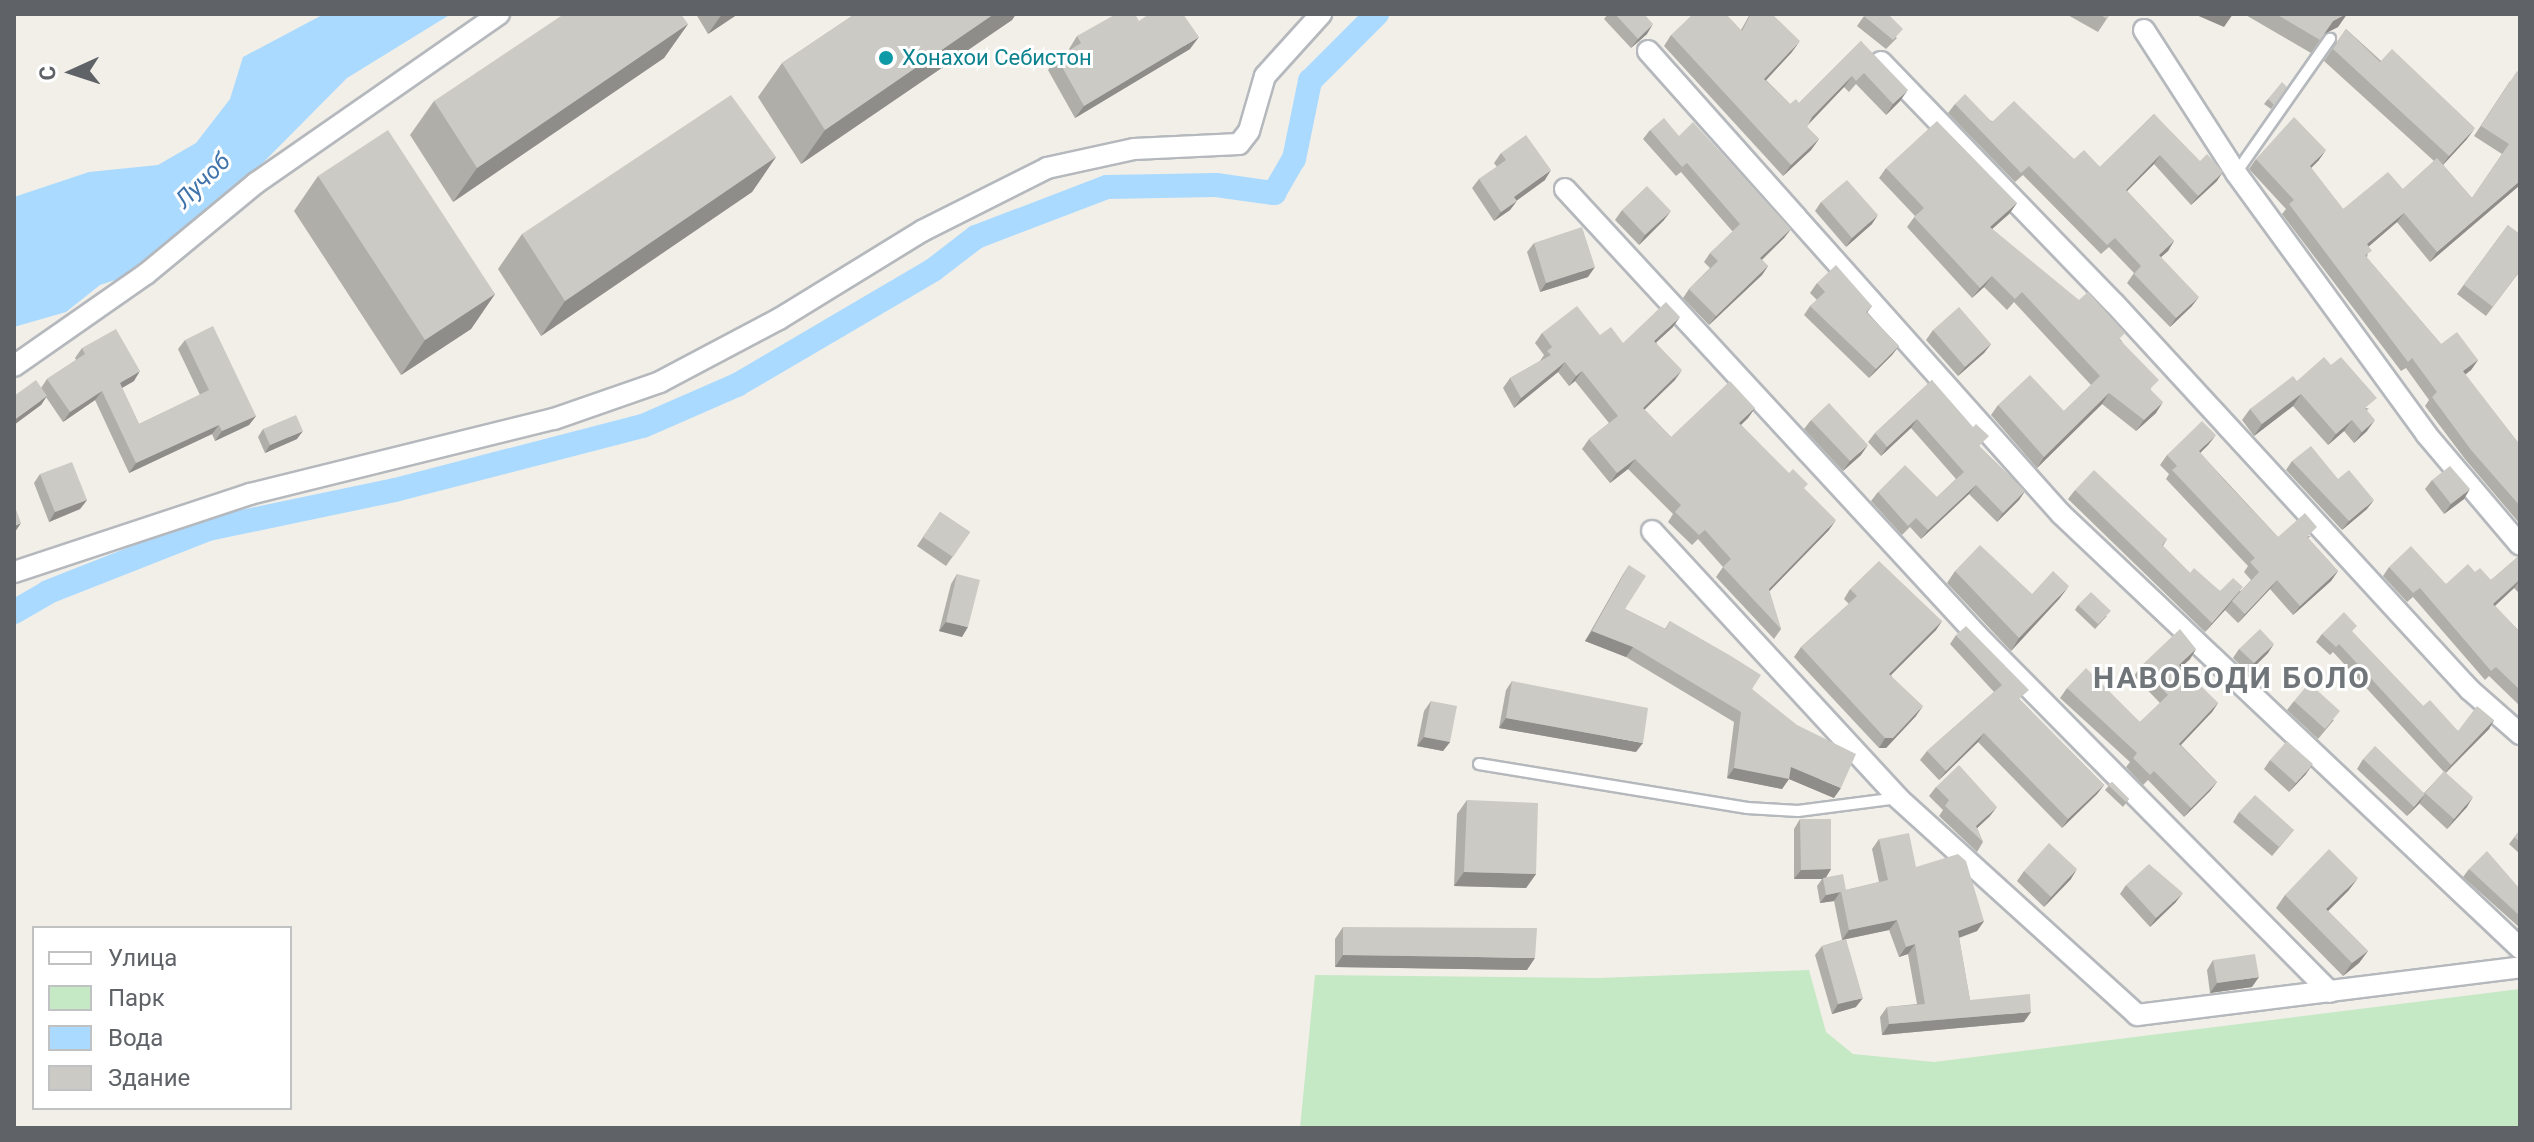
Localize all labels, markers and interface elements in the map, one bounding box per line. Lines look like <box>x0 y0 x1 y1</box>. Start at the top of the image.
north arrow <box>32 32 112 112</box>
place label: Хонахои Себистон <box>902 45 1092 71</box>
marker: Хонахои Себистон <box>877 49 895 67</box>
text: С <box>35 65 60 81</box>
water label: Лучоб <box>169 147 237 215</box>
district label: НАВОБОДИ БОЛО <box>2093 660 2371 696</box>
legend <box>32 926 292 1110</box>
text: Улица <box>108 944 177 972</box>
text: Парк <box>108 984 165 1012</box>
text: Вода <box>108 1024 163 1052</box>
text: Здание <box>108 1064 190 1092</box>

